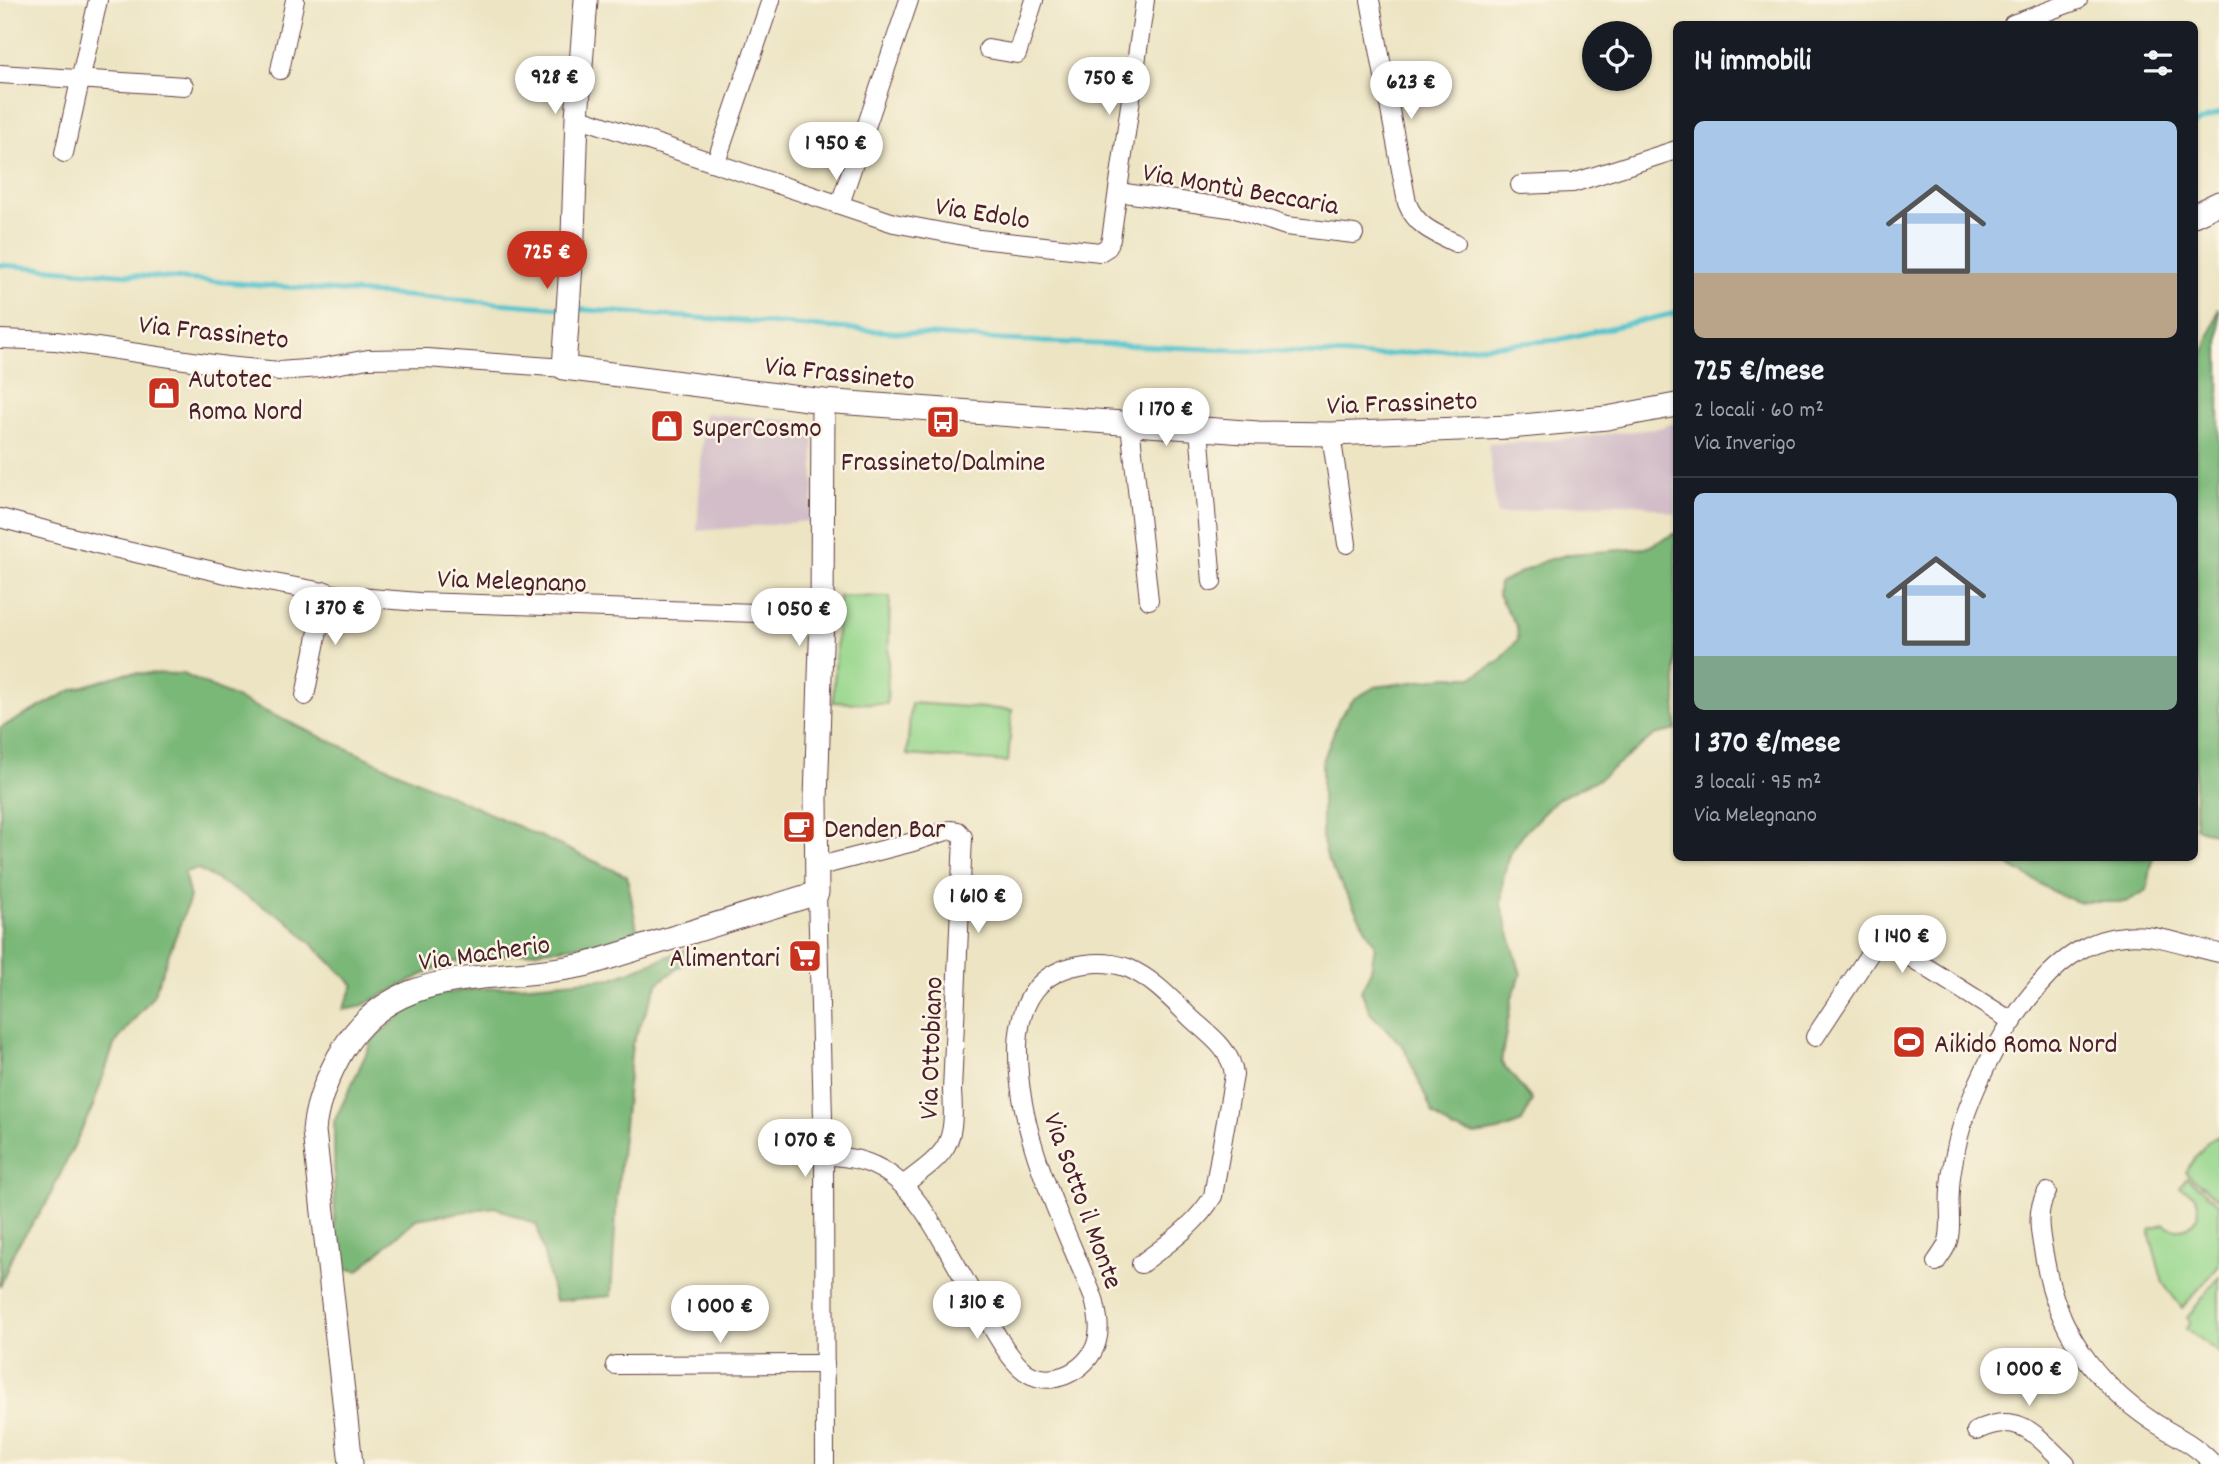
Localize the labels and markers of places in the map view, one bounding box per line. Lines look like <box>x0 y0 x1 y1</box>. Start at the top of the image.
pin: 928 € <box>506 57 604 116</box>
pin: 750 € <box>1060 58 1158 117</box>
pin: 623 € <box>1362 61 1460 121</box>
pin: 1 950 € <box>771 122 901 182</box>
pin: 725 € <box>498 232 596 291</box>
place label: Autotec Roma Nord <box>188 362 303 434</box>
shop icon: Autotec Roma Nord <box>145 374 183 412</box>
pin: 1 170 € <box>1101 388 1231 448</box>
bus stop icon: Frassineto/Dalmine <box>924 403 962 441</box>
shop icon: SuperCosmo <box>648 407 686 445</box>
place label: SuperCosmo <box>692 411 822 451</box>
place label: Frassineto/Dalmine <box>841 445 1045 485</box>
pin: 1 370 € <box>270 588 400 647</box>
pin: 1 050 € <box>734 588 864 648</box>
cafe icon: Denden Bar <box>780 808 818 846</box>
place label: Denden Bar <box>824 812 946 852</box>
pin: 1 610 € <box>913 876 1043 935</box>
pin: 1 140 € <box>1837 916 1967 975</box>
supermarket icon: Alimentari <box>786 937 824 975</box>
place label: Alimentari <box>669 941 780 981</box>
sports icon: Aikido Roma Nord <box>1890 1023 1928 1061</box>
place label: Aikido Roma Nord <box>1934 1027 2118 1067</box>
pin: 1 070 € <box>740 1120 870 1179</box>
pin: 1 310 € <box>912 1282 1042 1341</box>
pin: 1 000 € <box>655 1286 785 1345</box>
pin: 1 000 € <box>1964 1348 2094 1408</box>

